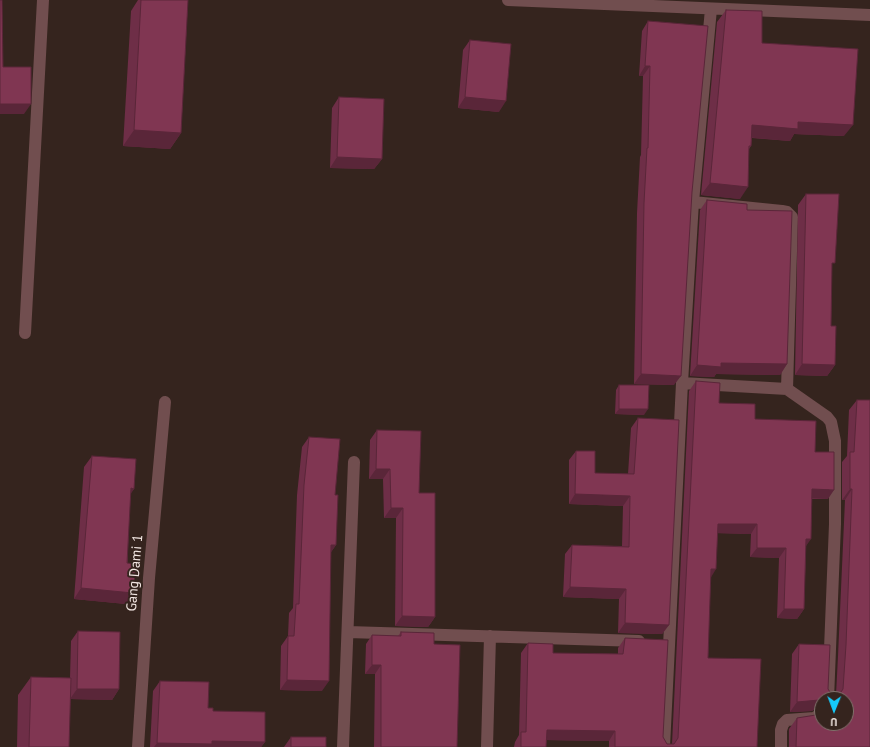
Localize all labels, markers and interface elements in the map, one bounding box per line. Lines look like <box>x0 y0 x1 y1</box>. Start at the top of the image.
street label: Gang Dami 1 <box>123 534 147 612</box>
north arrow <box>814 691 854 731</box>
text: U <box>830 715 837 729</box>

